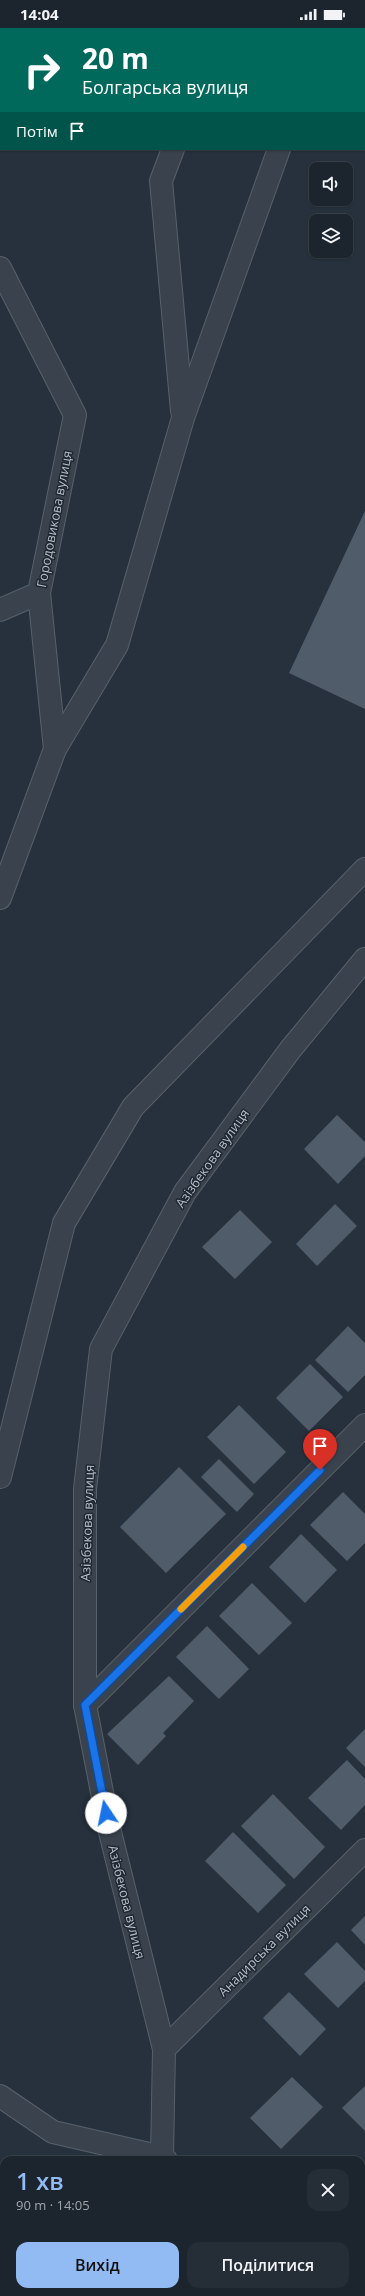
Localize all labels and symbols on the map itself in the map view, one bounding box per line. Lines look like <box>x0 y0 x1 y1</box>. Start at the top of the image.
street label: Городовикова вулиця <box>32 449 76 589</box>
street label: Азізбекова вулиця <box>171 1105 253 1211</box>
pin <box>303 1429 337 1470</box>
street label: Азізбекова вулиця <box>76 1464 98 1582</box>
position arrow <box>85 1792 127 1834</box>
street label: Азізбекова вулиця <box>104 1843 150 1961</box>
street label: Анадирська вулиця <box>214 1900 314 2000</box>

